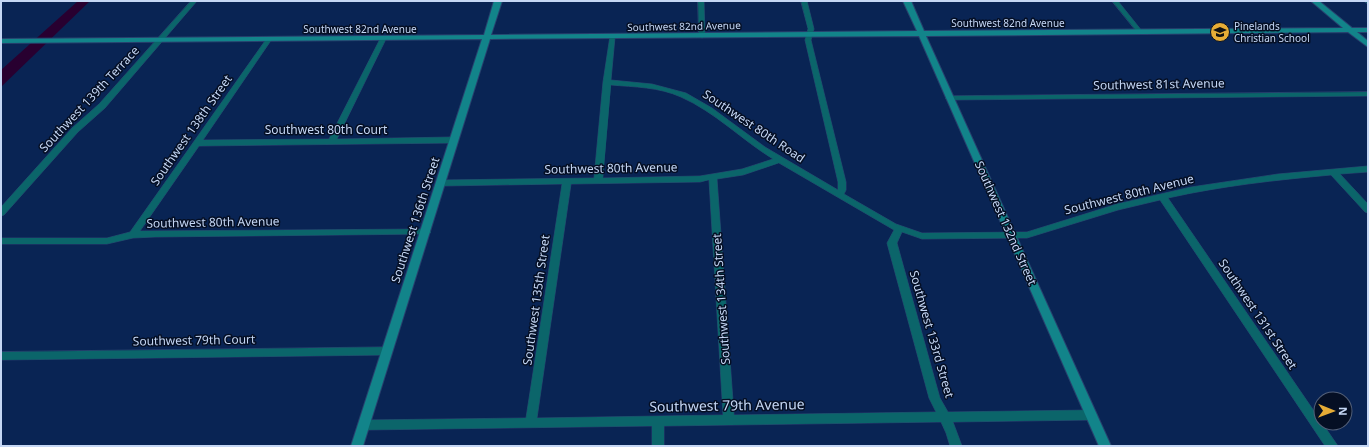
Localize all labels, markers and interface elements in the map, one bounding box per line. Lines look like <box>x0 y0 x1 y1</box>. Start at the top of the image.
street label: Southwest 82nd Avenue <box>951 16 1065 30</box>
street label: Southwest 82nd Avenue <box>627 18 741 34</box>
place label: Pinelands Christian School <box>1234 19 1310 45</box>
school or university icon: Pinelands Christian School <box>1209 21 1231 43</box>
street label: Southwest 82nd Avenue <box>303 22 417 36</box>
street label: Southwest 139th Terrace <box>35 42 143 156</box>
street label: Southwest 138th Street <box>146 71 236 189</box>
street label: Southwest 81st Avenue <box>1093 74 1225 94</box>
street label: Southwest 80th Road <box>700 85 808 167</box>
street label: Southwest 80th Court <box>265 121 388 138</box>
street label: Southwest 136th Street <box>387 154 444 285</box>
street label: Southwest 80th Avenue <box>544 158 678 178</box>
street label: Southwest 132nd Street <box>971 158 1041 288</box>
street label: Southwest 80th Avenue <box>1062 170 1196 218</box>
street label: Southwest 80th Avenue <box>146 212 280 232</box>
street label: Southwest 134th Street <box>708 232 734 365</box>
street label: Southwest 135th Street <box>518 233 554 366</box>
street label: Southwest 131st Street <box>1215 255 1302 373</box>
street label: Southwest 133rd Street <box>906 268 959 400</box>
street label: Southwest 79th Court <box>133 330 256 350</box>
north arrow <box>1313 391 1353 431</box>
street label: Southwest 79th Avenue <box>649 394 805 416</box>
text: N <box>1336 407 1351 416</box>

